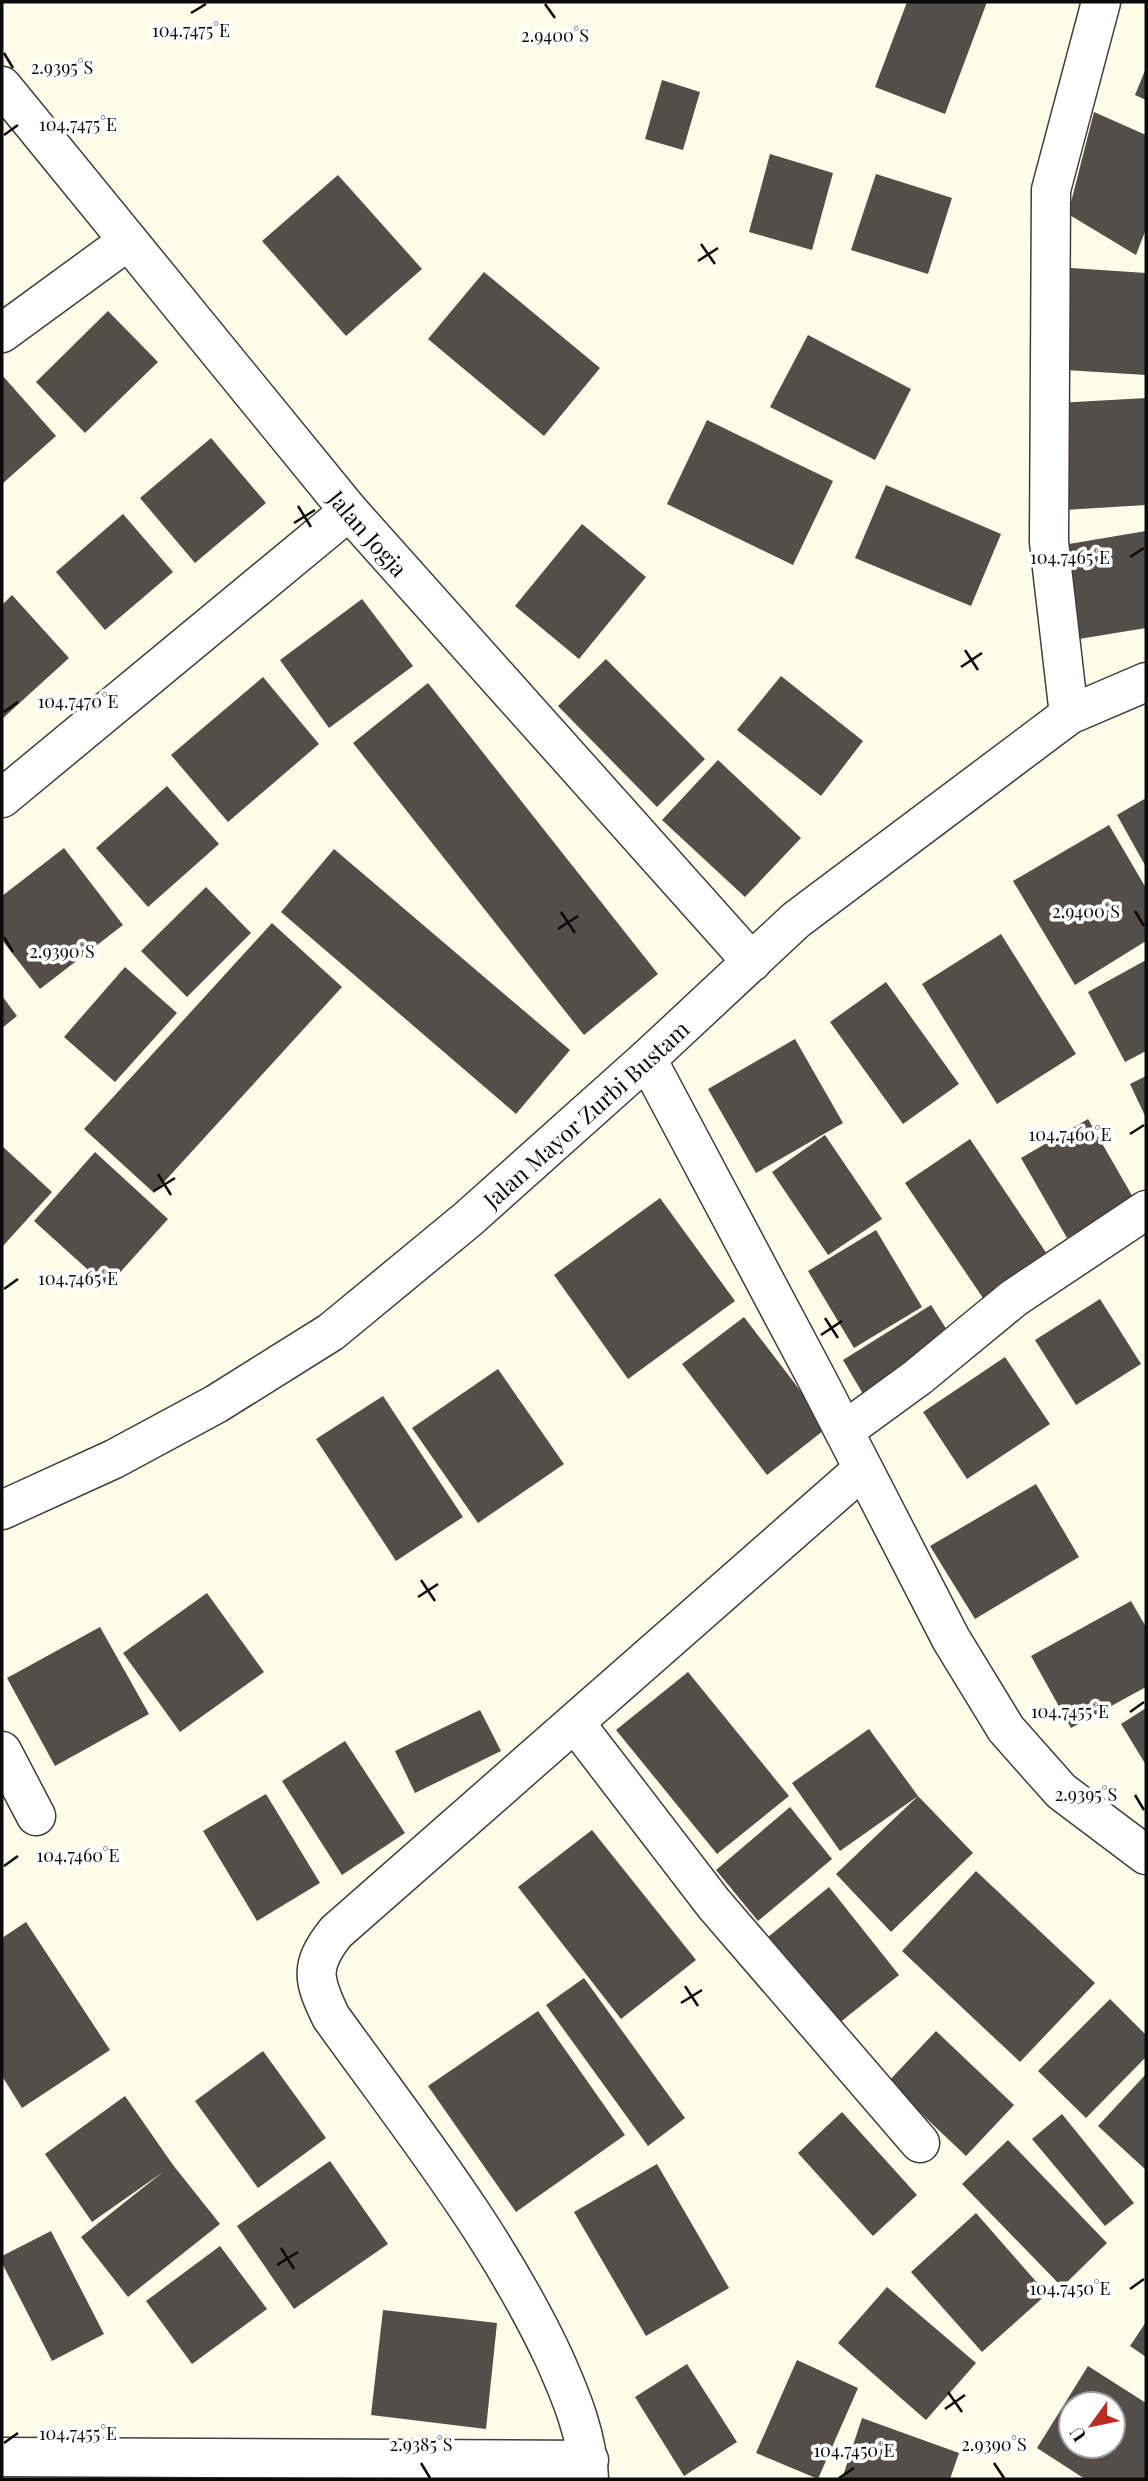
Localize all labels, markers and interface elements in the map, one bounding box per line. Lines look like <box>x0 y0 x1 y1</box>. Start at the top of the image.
text: 104.7475°E <box>152 18 230 42</box>
text: 2.9400°S <box>521 23 589 47</box>
text: 2.9395°S <box>31 55 93 79</box>
text: 104.7475°E <box>39 112 117 136</box>
street label: Jalan Jogja <box>322 482 416 583</box>
text: 104.7465°E <box>1030 545 1110 569</box>
text: 104.7470°E <box>38 689 118 713</box>
text: 2.9400°S <box>1052 899 1120 923</box>
text: 2.9390°S <box>29 939 95 963</box>
street label: Jalan Mayor Zurbi Bustam <box>475 1012 695 1215</box>
text: 104.7460°E <box>1029 1122 1112 1146</box>
text: 104.7465°E <box>38 1266 118 1290</box>
text: 104.7455°E <box>1031 1699 1109 1723</box>
text: 2.9395°S <box>1055 1782 1117 1806</box>
text: 104.7460°E <box>37 1843 120 1867</box>
text: 104.7450°E <box>1029 2276 1111 2300</box>
north arrow <box>1057 2390 1127 2460</box>
text: 104.7455°E <box>39 2421 117 2445</box>
text: U <box>1062 2422 1091 2447</box>
text: 2.9385°S <box>390 2432 452 2456</box>
text: 2.9390°S <box>961 2432 1027 2456</box>
text: 104.7450°E <box>813 2438 895 2462</box>

